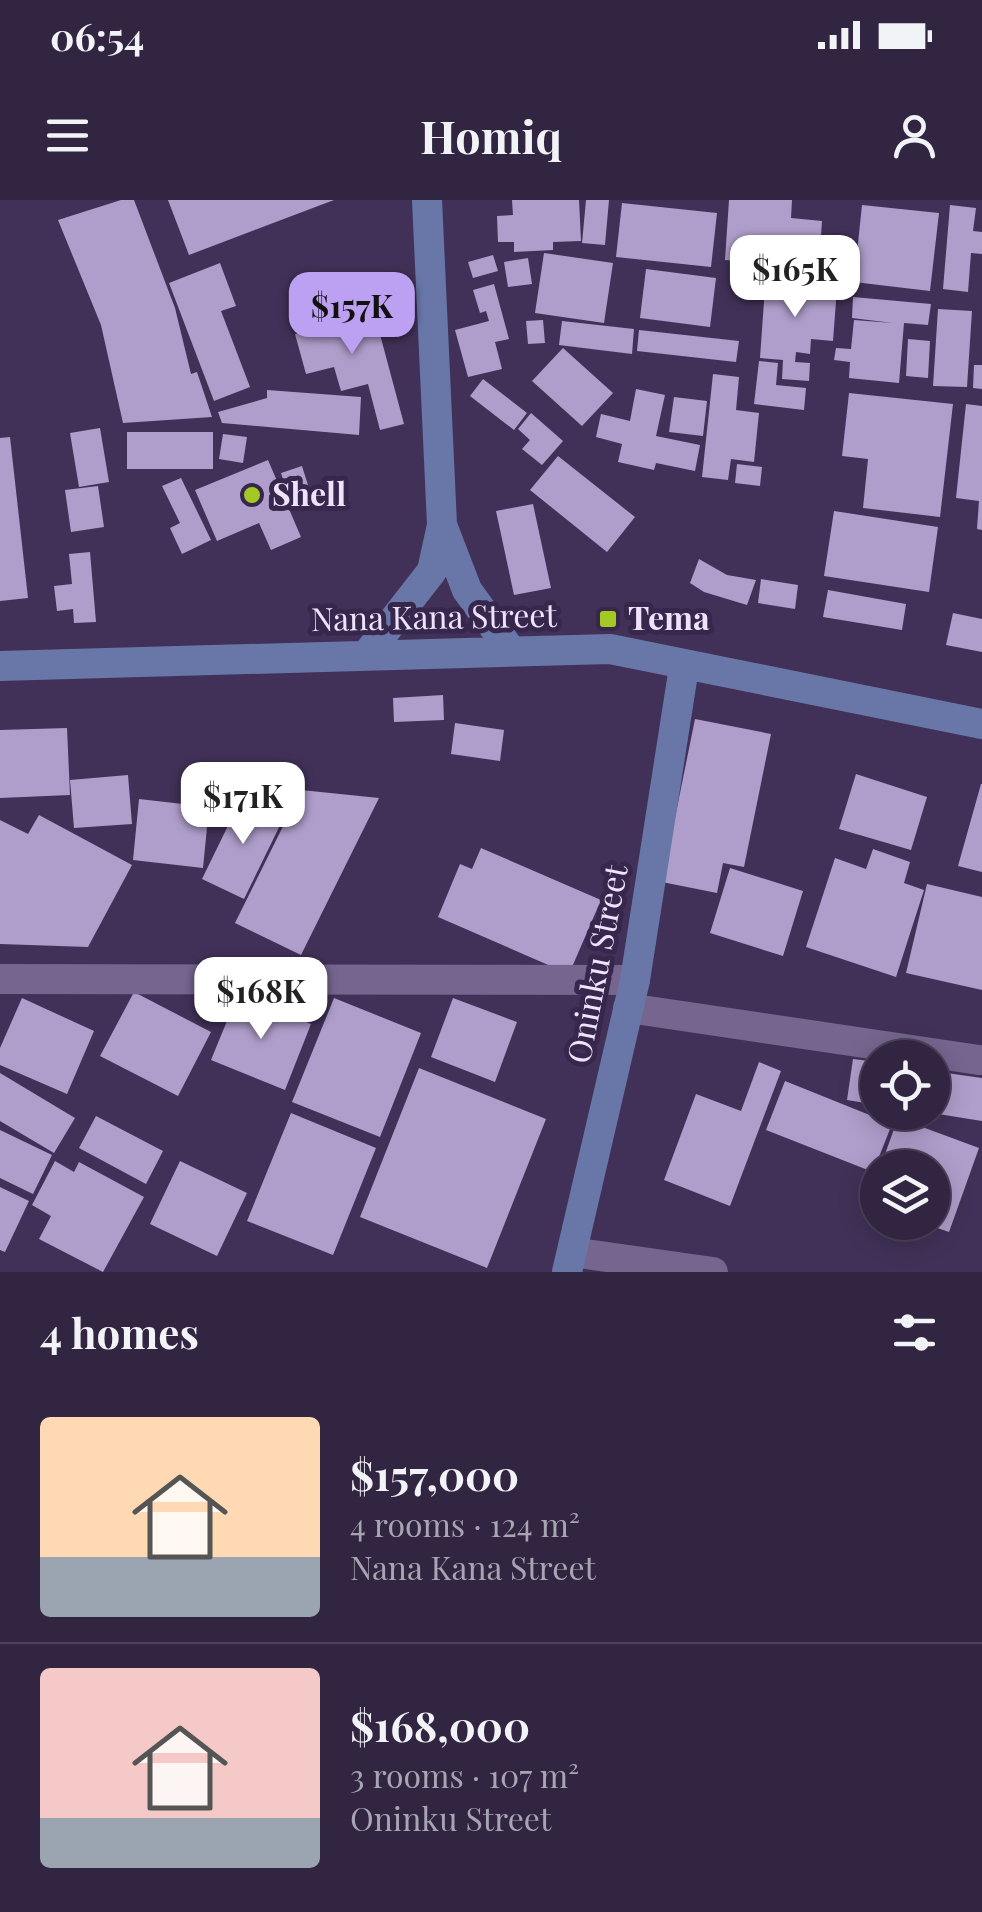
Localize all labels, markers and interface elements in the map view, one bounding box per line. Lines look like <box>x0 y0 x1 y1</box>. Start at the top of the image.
text: 06:54 <box>50 10 144 61</box>
text: Homiq <box>420 105 562 165</box>
icon: menu <box>40 108 95 163</box>
icon: person <box>887 108 942 163</box>
pin: $165K <box>725 235 865 320</box>
text: $165K <box>752 246 838 289</box>
pin: $157K <box>282 272 422 357</box>
text: $157K <box>311 283 393 326</box>
place label: Shell <box>272 471 346 514</box>
marker: Shell <box>241 484 263 506</box>
street label: Nana Kana Street <box>311 592 558 639</box>
place label: Tema <box>628 595 710 638</box>
marker: Tema <box>597 608 619 630</box>
pin: $171K <box>173 762 313 847</box>
text: $171K <box>203 773 283 816</box>
street label: Oninku Street <box>555 860 636 1066</box>
pin: $168K <box>191 957 331 1042</box>
text: $168K <box>216 968 306 1011</box>
map controls <box>860 1040 950 1240</box>
button: locate <box>860 1040 950 1130</box>
button: layers <box>860 1150 950 1240</box>
text: 4 homes <box>40 1304 199 1360</box>
icon: filters <box>887 1305 942 1360</box>
text: $157,000 <box>350 1446 519 1502</box>
icon: home <box>120 1457 240 1577</box>
text: 4 rooms · 124 m² <box>350 1502 580 1545</box>
text: Nana Kana Street <box>350 1545 596 1588</box>
text: $168,000 <box>350 1697 530 1753</box>
icon: home <box>120 1708 240 1828</box>
text: 3 rooms · 107 m² <box>350 1753 579 1796</box>
text: Oninku Street <box>350 1796 551 1839</box>

